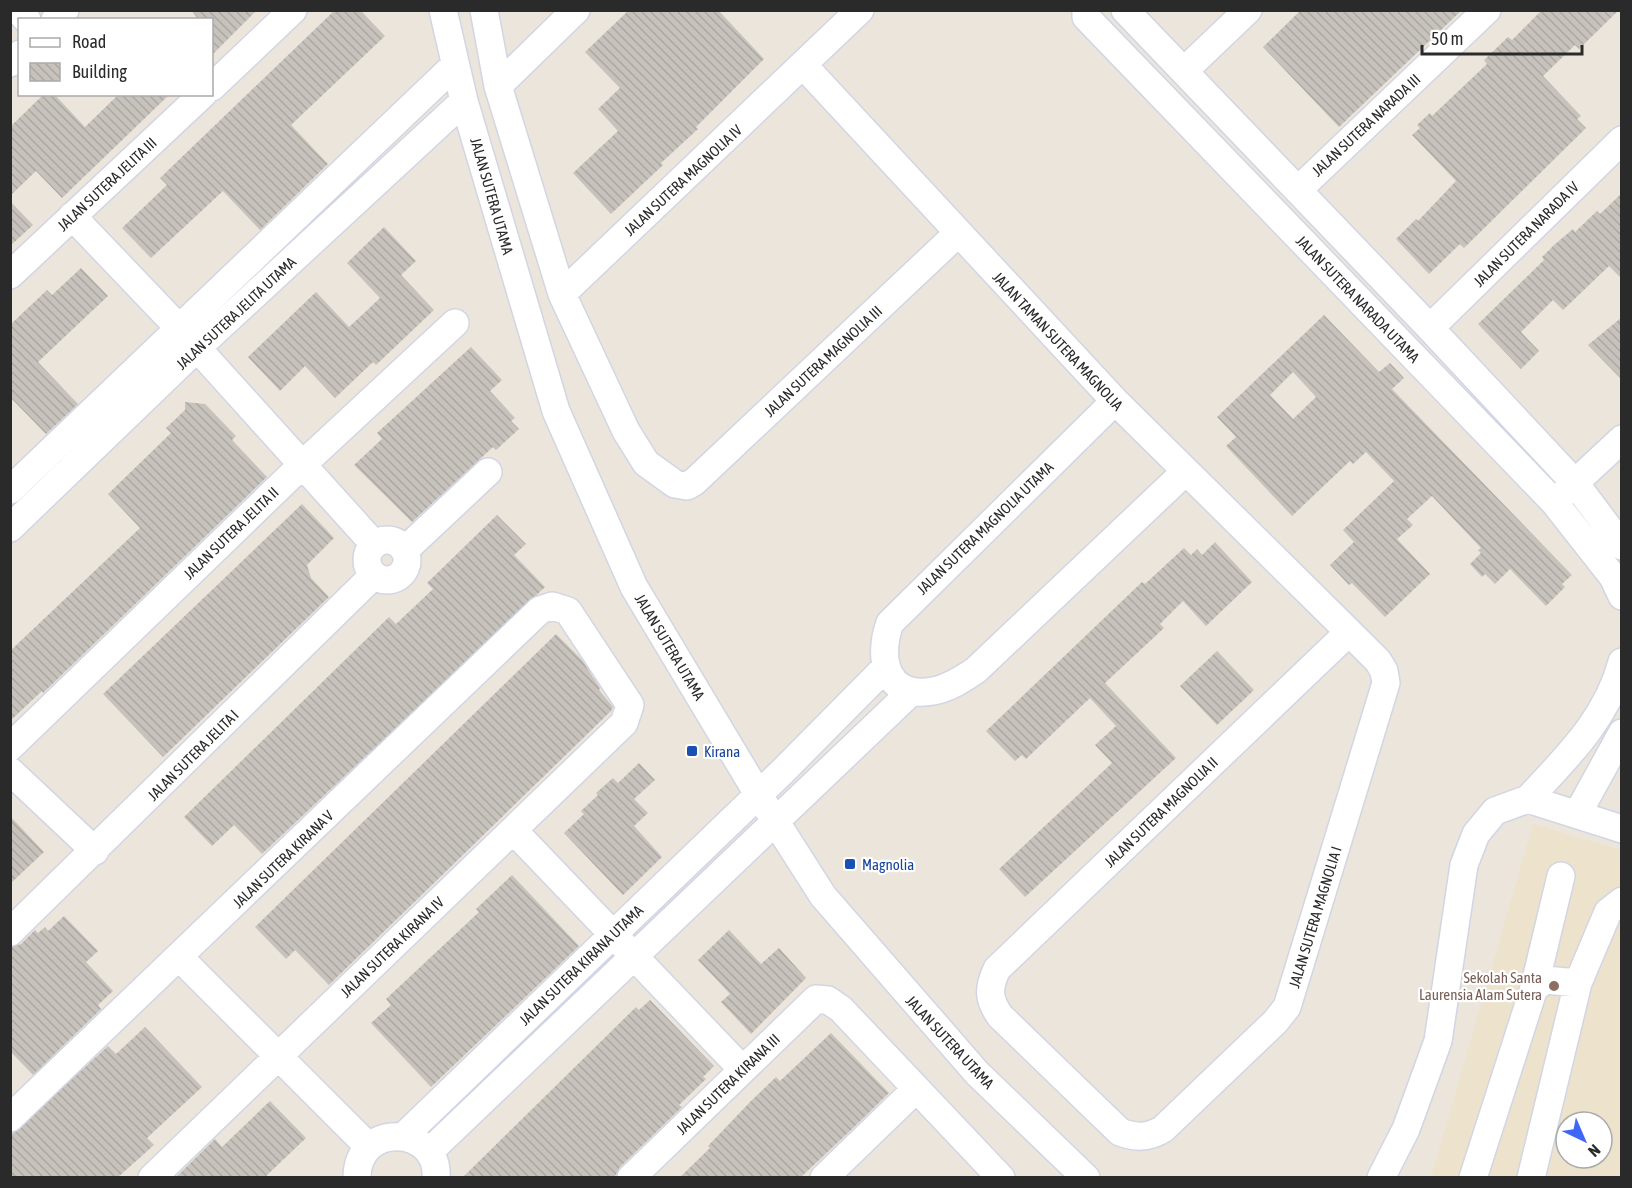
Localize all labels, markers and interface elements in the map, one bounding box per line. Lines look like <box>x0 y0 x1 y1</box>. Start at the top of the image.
legend <box>18 18 213 96</box>
scale bar <box>1422 18 1582 56</box>
text: 50 m <box>1431 28 1463 49</box>
text: Road <box>72 31 106 52</box>
text: Building <box>72 61 127 82</box>
street label: JALAN SUTERA NARADA III <box>1308 71 1424 179</box>
street label: JALAN SUTERA MAGNOLIA IV <box>621 121 746 239</box>
street label: JALAN SUTERA JELITA III <box>54 134 160 234</box>
street label: JALAN SUTERA UTAMA <box>467 136 517 257</box>
street label: JALAN SUTERA NARADA IV <box>1470 178 1582 290</box>
street label: JALAN SUTERA NARADA UTAMA <box>1293 232 1423 366</box>
street label: JALAN SUTERA JELITA UTAMA <box>173 253 300 373</box>
street label: JALAN TAMAN SUTERA MAGNOLIA <box>989 268 1127 414</box>
street label: JALAN SUTERA MAGNOLIA III <box>761 302 885 420</box>
street label: JALAN SUTERA MAGNOLIA UTAMA <box>913 458 1057 598</box>
street label: JALAN SUTERA JELITA II <box>180 483 282 583</box>
street label: JALAN SUTERA UTAMA <box>632 591 709 704</box>
street label: JALAN SUTERA JELITA I <box>144 706 242 804</box>
place label: Kirana <box>704 743 740 760</box>
marker: Kirana <box>685 744 699 758</box>
street label: JALAN SUTERA MAGNOLIA II <box>1101 753 1221 871</box>
street label: JALAN SUTERA KIRANA V <box>229 806 337 911</box>
street label: JALAN SUTERA MAGNOLIA I <box>1285 844 1345 990</box>
place label: Magnolia <box>862 856 914 873</box>
marker: Magnolia <box>843 857 857 871</box>
street label: JALAN SUTERA KIRANA IV <box>337 893 448 1001</box>
street label: JALAN SUTERA KIRANA UTAMA <box>516 901 647 1028</box>
place label: Sekolah Santa Laurensia Alam Sutera <box>1419 969 1542 1003</box>
marker: Sekolah Santa Laurensia Alam Sutera <box>1547 979 1561 993</box>
street label: JALAN SUTERA UTAMA <box>903 992 998 1092</box>
street label: JALAN SUTERA KIRANA III <box>673 1030 783 1138</box>
north arrow <box>1554 1110 1614 1170</box>
text: N <box>1585 1141 1604 1161</box>

